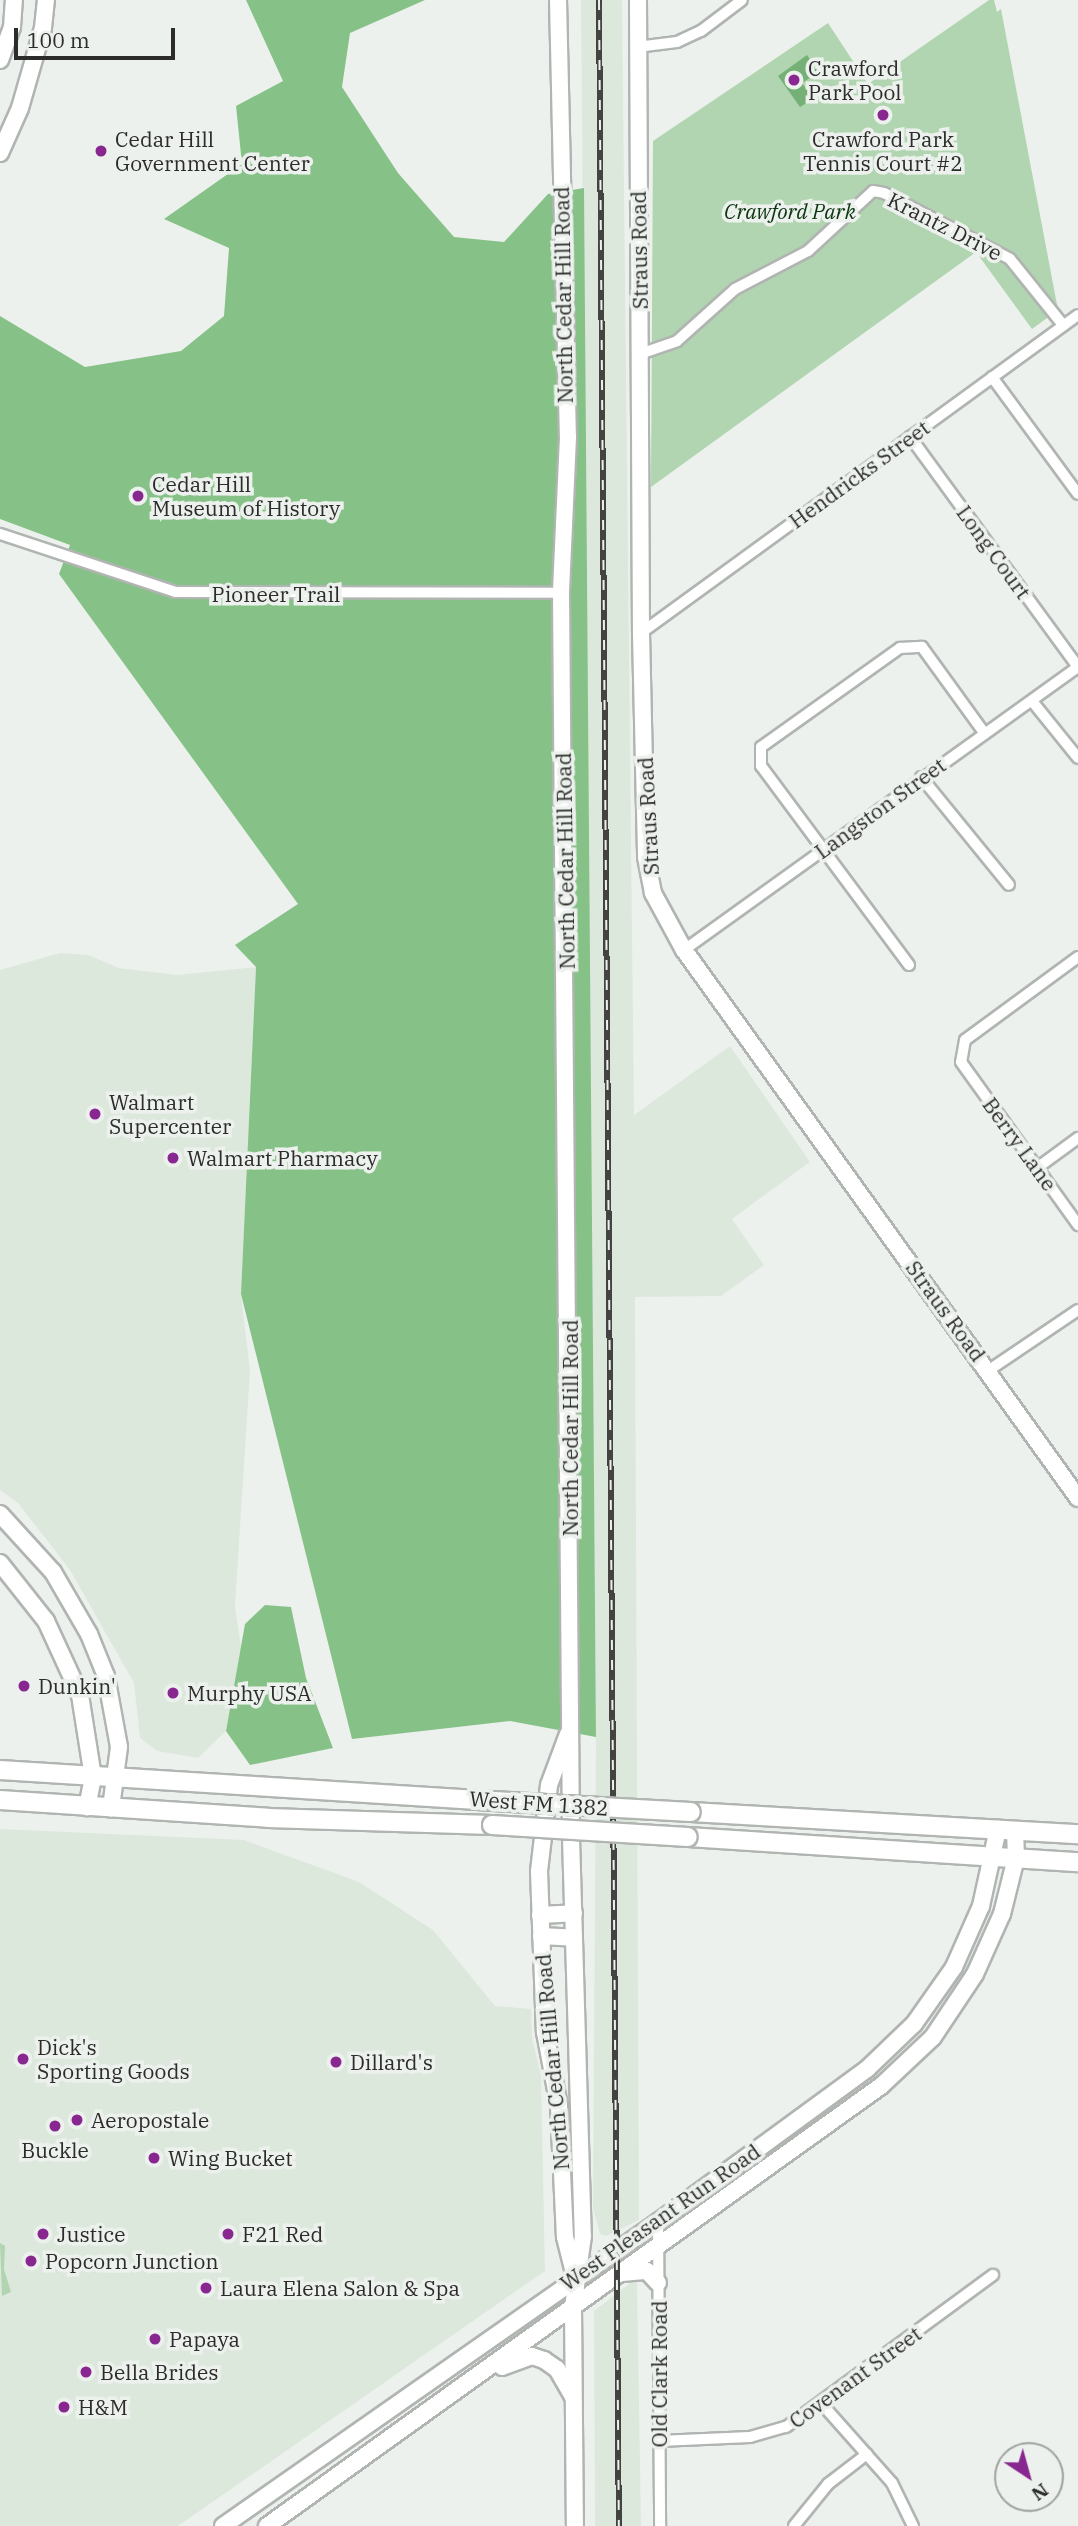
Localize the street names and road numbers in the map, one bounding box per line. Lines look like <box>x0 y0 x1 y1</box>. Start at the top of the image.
street label: North Cedar Hill Road <box>549 186 577 404</box>
street label: Krantz Drive <box>884 186 1006 266</box>
street label: Straus Road <box>625 190 653 310</box>
street label: Hendricks Street <box>784 415 934 533</box>
street label: Long Court <box>952 500 1036 604</box>
street label: Pioneer Trail <box>212 581 340 607</box>
street label: North Cedar Hill Road <box>551 752 579 970</box>
street label: Langston Street <box>810 752 950 864</box>
street label: Straus Road <box>632 756 664 876</box>
street label: Berry Lane <box>978 1092 1062 1196</box>
street label: Straus Road <box>901 1256 991 1366</box>
street label: North Cedar Hill Road <box>557 1320 583 1536</box>
street label: West FM 1382 <box>468 1786 610 1820</box>
street label: North Cedar Hill Road <box>530 1953 574 2171</box>
street label: West Pleasant Run Road <box>555 2138 765 2296</box>
street label: Old Clark Road <box>646 2301 672 2447</box>
street label: Covenant Street <box>784 2321 926 2433</box>

